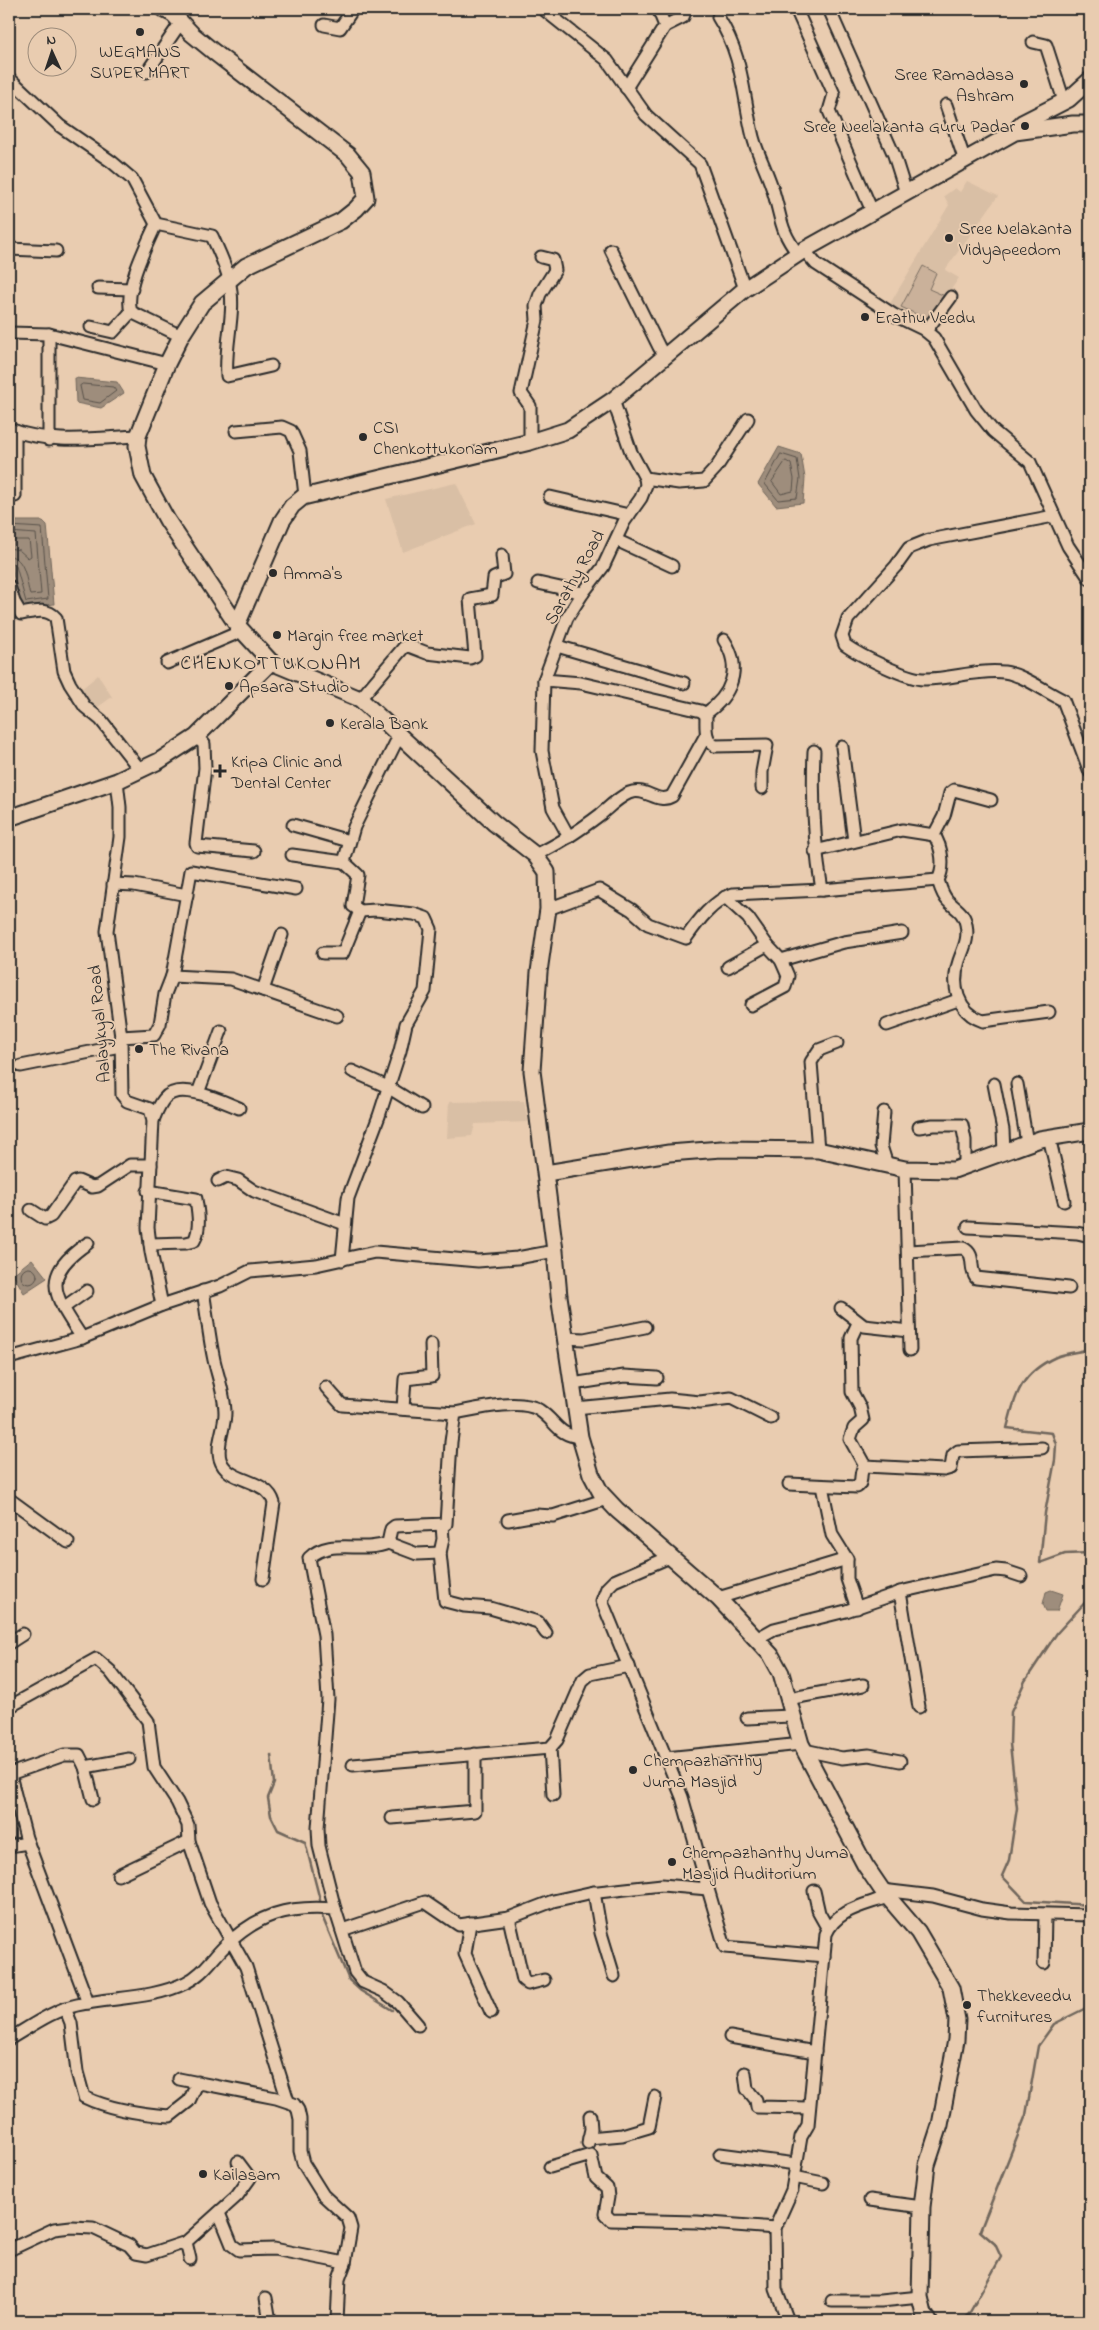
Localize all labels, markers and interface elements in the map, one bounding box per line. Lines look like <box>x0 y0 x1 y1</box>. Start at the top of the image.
marker: WEGMANS SUPER MART <box>134 26 146 38</box>
north arrow <box>28 28 78 78</box>
text: N <box>46 30 57 51</box>
place label: WEGMANS SUPER MART <box>90 40 190 87</box>
place label: Sree Ramadasa Ashram <box>894 63 1014 110</box>
marker: Sree Ramadasa Ashram <box>1018 78 1030 90</box>
place label: Sree Neelakanta Guru Padar <box>803 115 1015 141</box>
marker: Sree Neelakanta Guru Padar <box>1019 120 1031 132</box>
place label: Sree Nelakanta Vidyapeedom <box>958 217 1072 264</box>
marker: Sree Nelakanta Vidyapeedom <box>943 232 955 244</box>
place label: Erathu Veedu <box>875 306 976 332</box>
marker: Erathu Veedu <box>859 311 871 323</box>
place label: CSI Chenkottukonam <box>373 416 498 463</box>
marker: CSI Chenkottukonam <box>357 431 369 443</box>
street label: Sarathy Road <box>539 526 613 630</box>
place label: Amma's <box>283 562 343 588</box>
marker: Amma's <box>267 567 279 579</box>
place label: Margin free market <box>287 624 423 651</box>
marker: Margin free market <box>271 629 283 641</box>
district label: CHENKOTTUKONAM <box>180 650 362 679</box>
place label: Apsara Studio <box>239 675 349 701</box>
marker: Apsara Studio <box>223 680 235 692</box>
place label: Kerala Bank <box>340 712 428 738</box>
marker: Kerala Bank <box>324 717 336 729</box>
place label: Kripa Clinic and Dental Center <box>230 750 342 797</box>
marker: Kripa Clinic and Dental Center <box>213 764 227 778</box>
street label: Aalaykyal Road <box>83 964 119 1084</box>
place label: The Rivana <box>149 1038 229 1064</box>
marker: The Rivana <box>133 1043 145 1055</box>
place label: Chempazhanthy Juma Masjid <box>643 1749 762 1796</box>
marker: Chempazhanthy Juma Masjid <box>627 1764 639 1776</box>
place label: Chempazhanthy Juma Masjid Auditorium <box>682 1841 848 1888</box>
marker: Chempazhanthy Juma Masjid Auditorium <box>666 1856 678 1868</box>
place label: Thekkeveedu furnitures <box>977 1984 1072 2031</box>
marker: Thekkeveedu furnitures <box>961 1999 973 2011</box>
place label: Kailasam <box>213 2163 280 2189</box>
marker: Kailasam <box>197 2168 209 2180</box>

